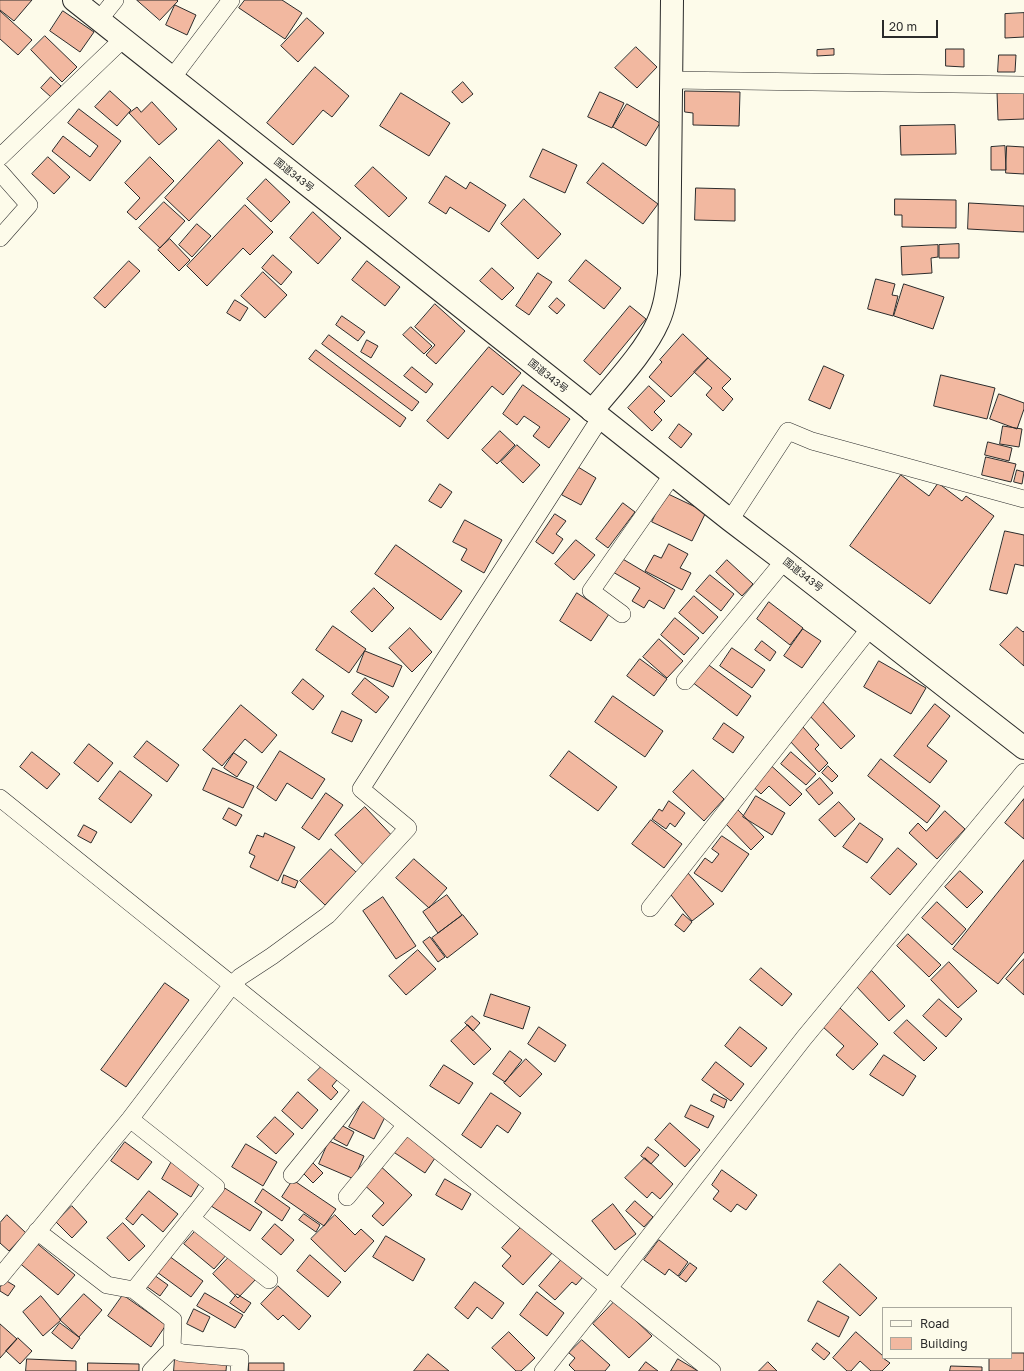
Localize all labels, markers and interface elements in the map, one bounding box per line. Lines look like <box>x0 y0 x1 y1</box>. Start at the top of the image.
scale bar <box>884 12 940 38</box>
text: 20 m <box>889 19 917 34</box>
street label: 国道343号 <box>271 156 317 194</box>
street label: 国道343号 <box>525 357 571 395</box>
street label: 国道343号 <box>780 556 826 594</box>
legend <box>882 1307 1012 1359</box>
text: Road <box>920 1316 949 1331</box>
text: Building <box>920 1336 968 1351</box>

